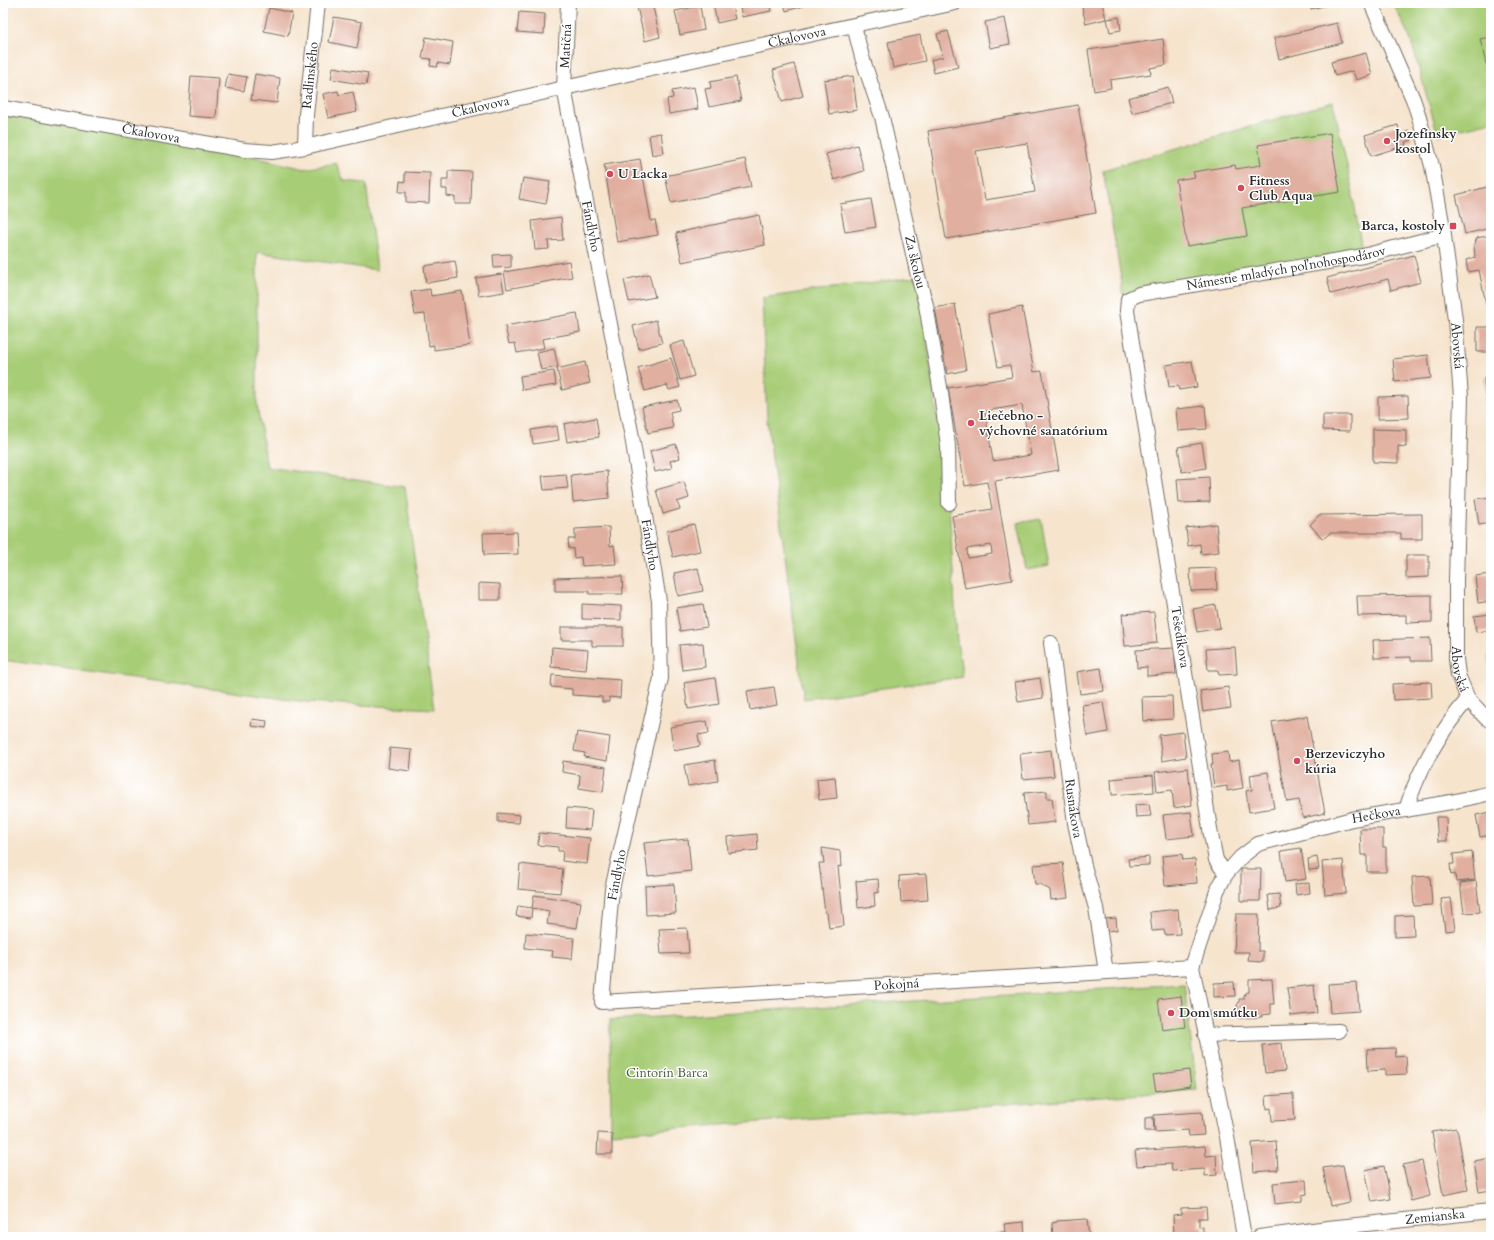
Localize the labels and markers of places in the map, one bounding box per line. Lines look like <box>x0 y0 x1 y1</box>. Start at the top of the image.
place label: Jozefínsky kostol <box>1393 125 1457 158</box>
marker: Jozefínsky kostol <box>1382 136 1392 146</box>
place label: U Lacka <box>618 165 668 183</box>
marker: U Lacka <box>605 169 615 179</box>
place label: Fitness Club Aqua <box>1249 172 1313 205</box>
marker: Fitness Club Aqua <box>1236 183 1246 193</box>
place label: Barca, kostoly <box>1361 217 1446 235</box>
marker: Barca, kostoly <box>1448 221 1458 231</box>
place label: Liečebno - výchovné sanatórium <box>979 407 1108 440</box>
marker: Liečebno - výchovné sanatórium <box>966 418 976 428</box>
place label: Berzeviczyho kúria <box>1305 745 1385 778</box>
marker: Berzeviczyho kúria <box>1292 756 1302 766</box>
place label: Dom smútku <box>1179 1004 1258 1022</box>
marker: Dom smútku <box>1166 1008 1176 1018</box>

